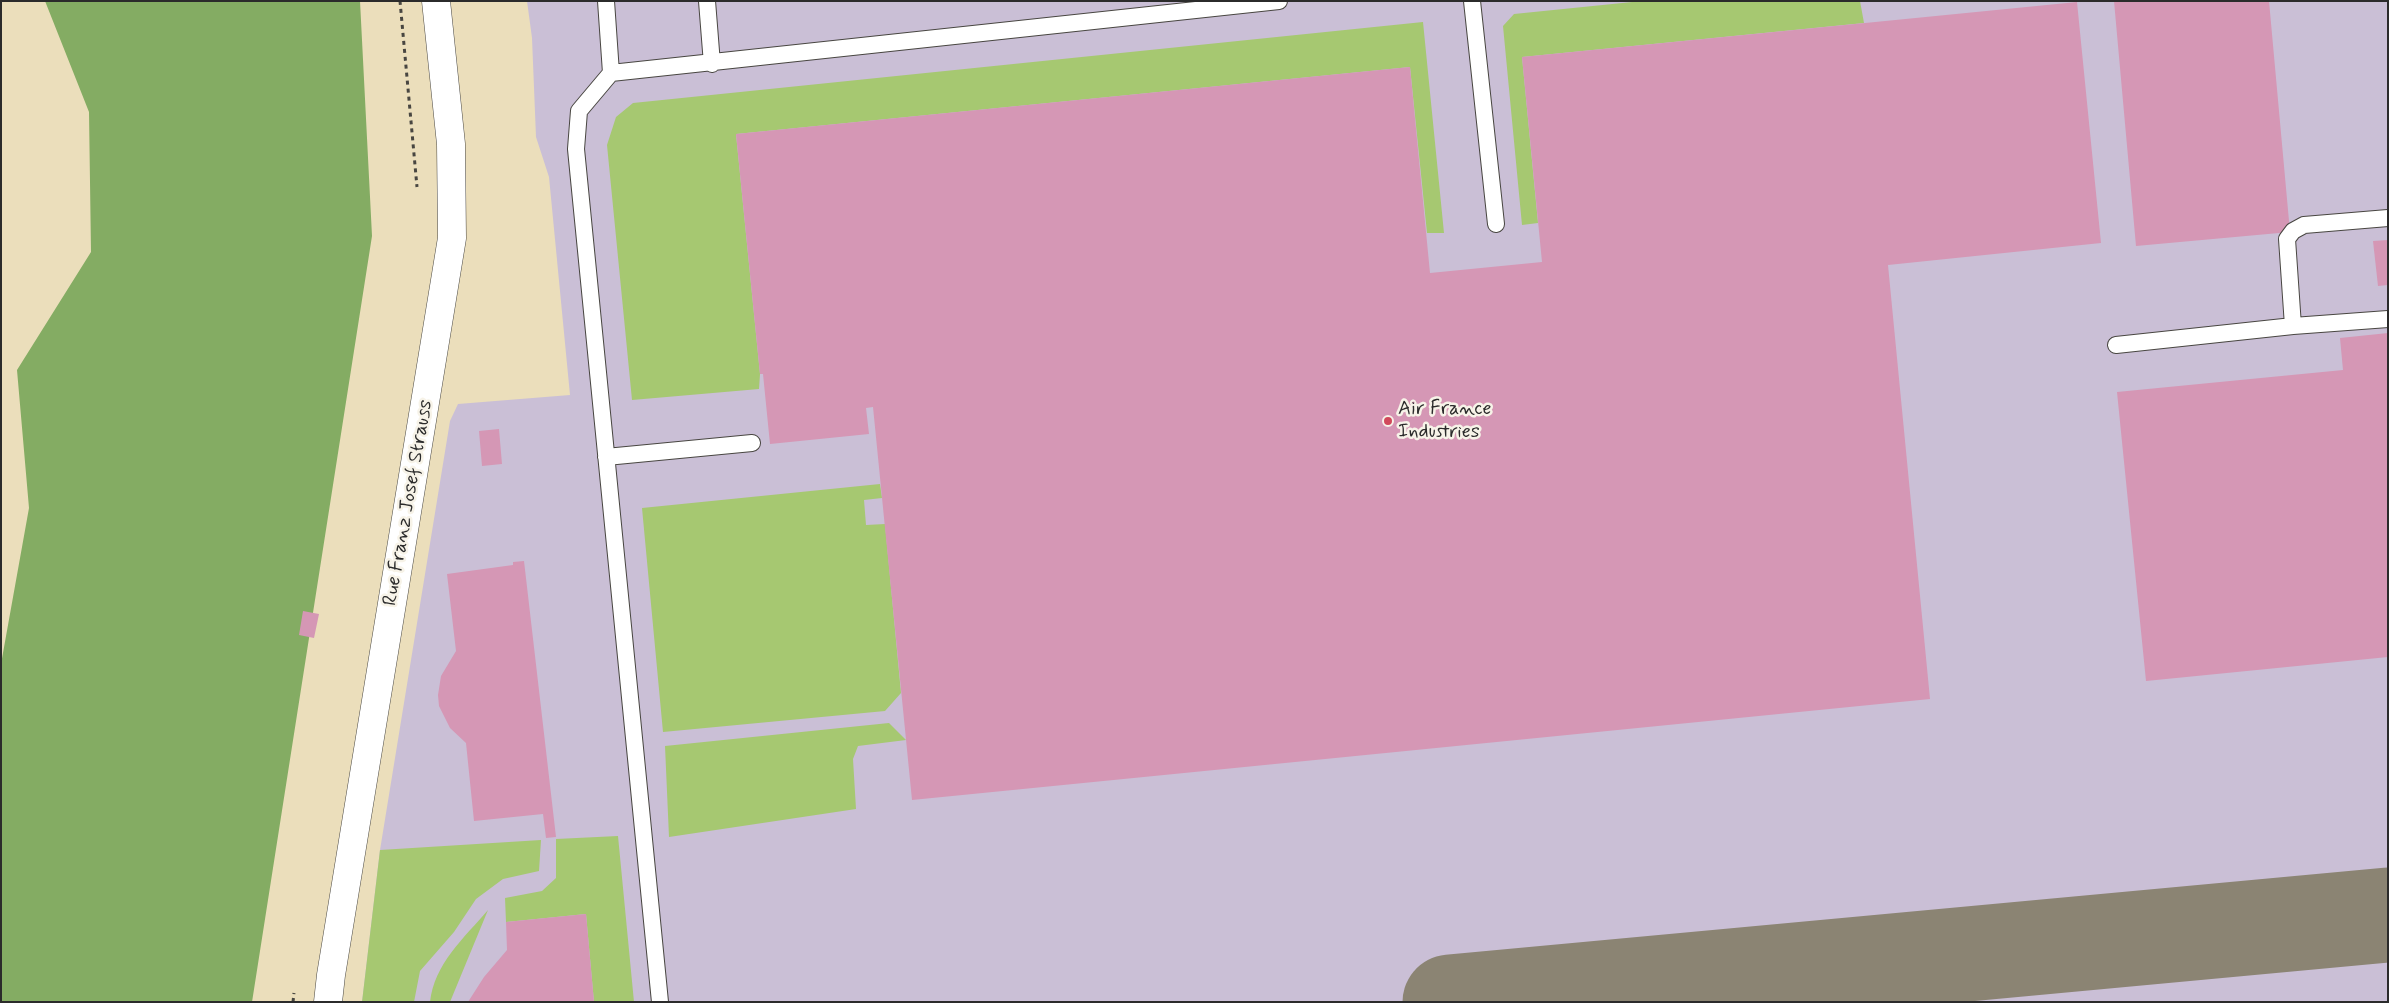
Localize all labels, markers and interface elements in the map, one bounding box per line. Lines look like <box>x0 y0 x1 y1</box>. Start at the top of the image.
street label: Rue Franz Josef Strauss <box>379 398 439 608</box>
place label: Air France Industries <box>1398 398 1491 445</box>
marker: Air France Industries <box>1382 415 1394 427</box>

